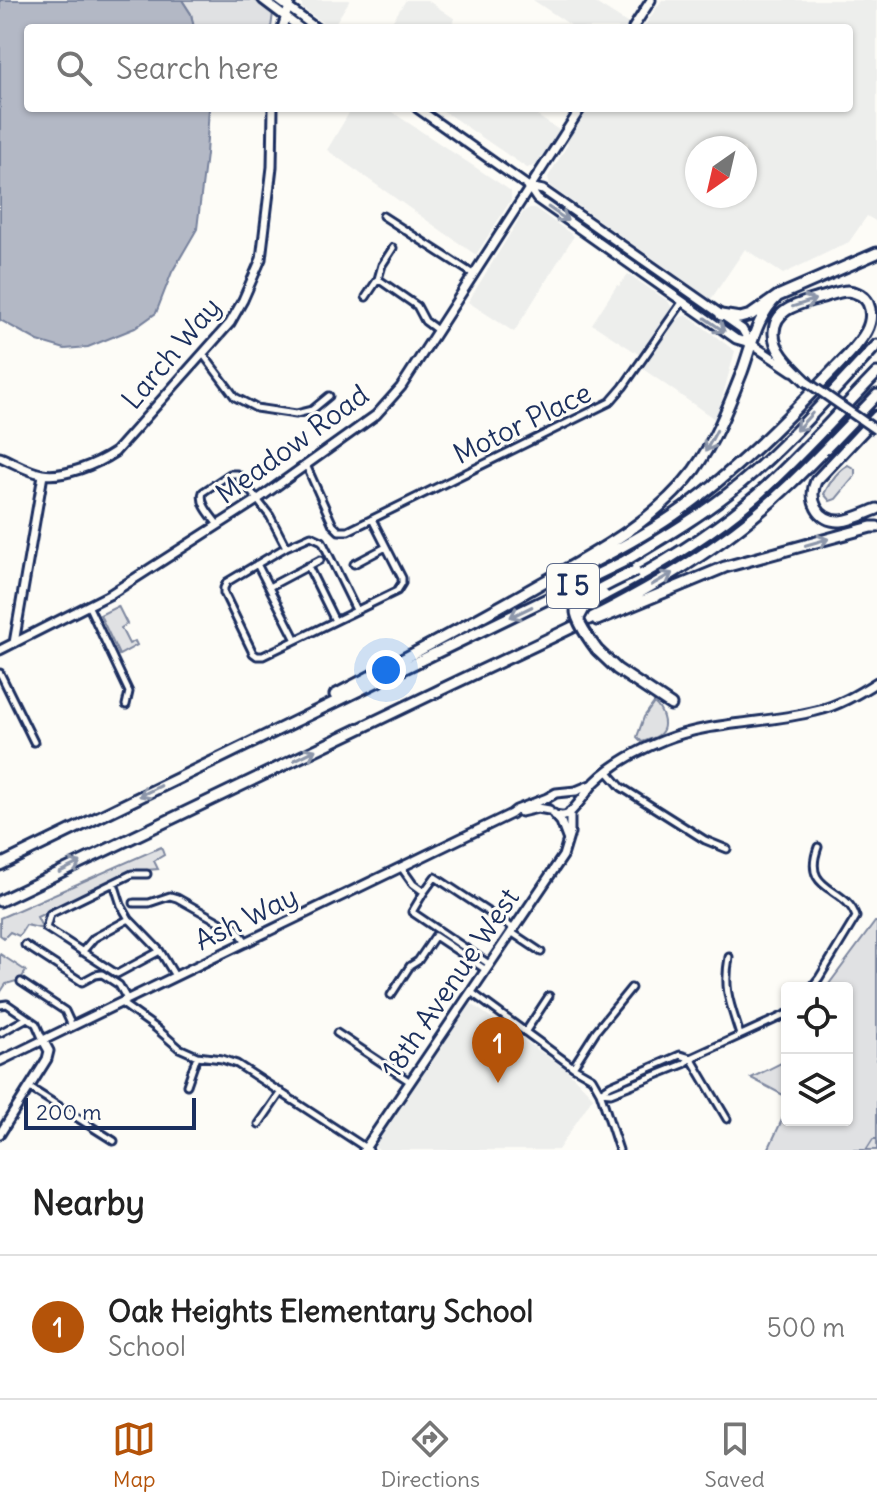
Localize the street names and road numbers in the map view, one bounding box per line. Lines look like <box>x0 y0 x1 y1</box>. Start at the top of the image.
street label: Larch Way <box>114 290 228 416</box>
street label: Motor Place <box>447 374 597 472</box>
street label: Meadow Road <box>209 377 375 511</box>
road number: I 5 <box>547 564 599 608</box>
street label: Ash Way <box>189 878 303 958</box>
street label: 18th Avenue West <box>374 882 526 1084</box>

